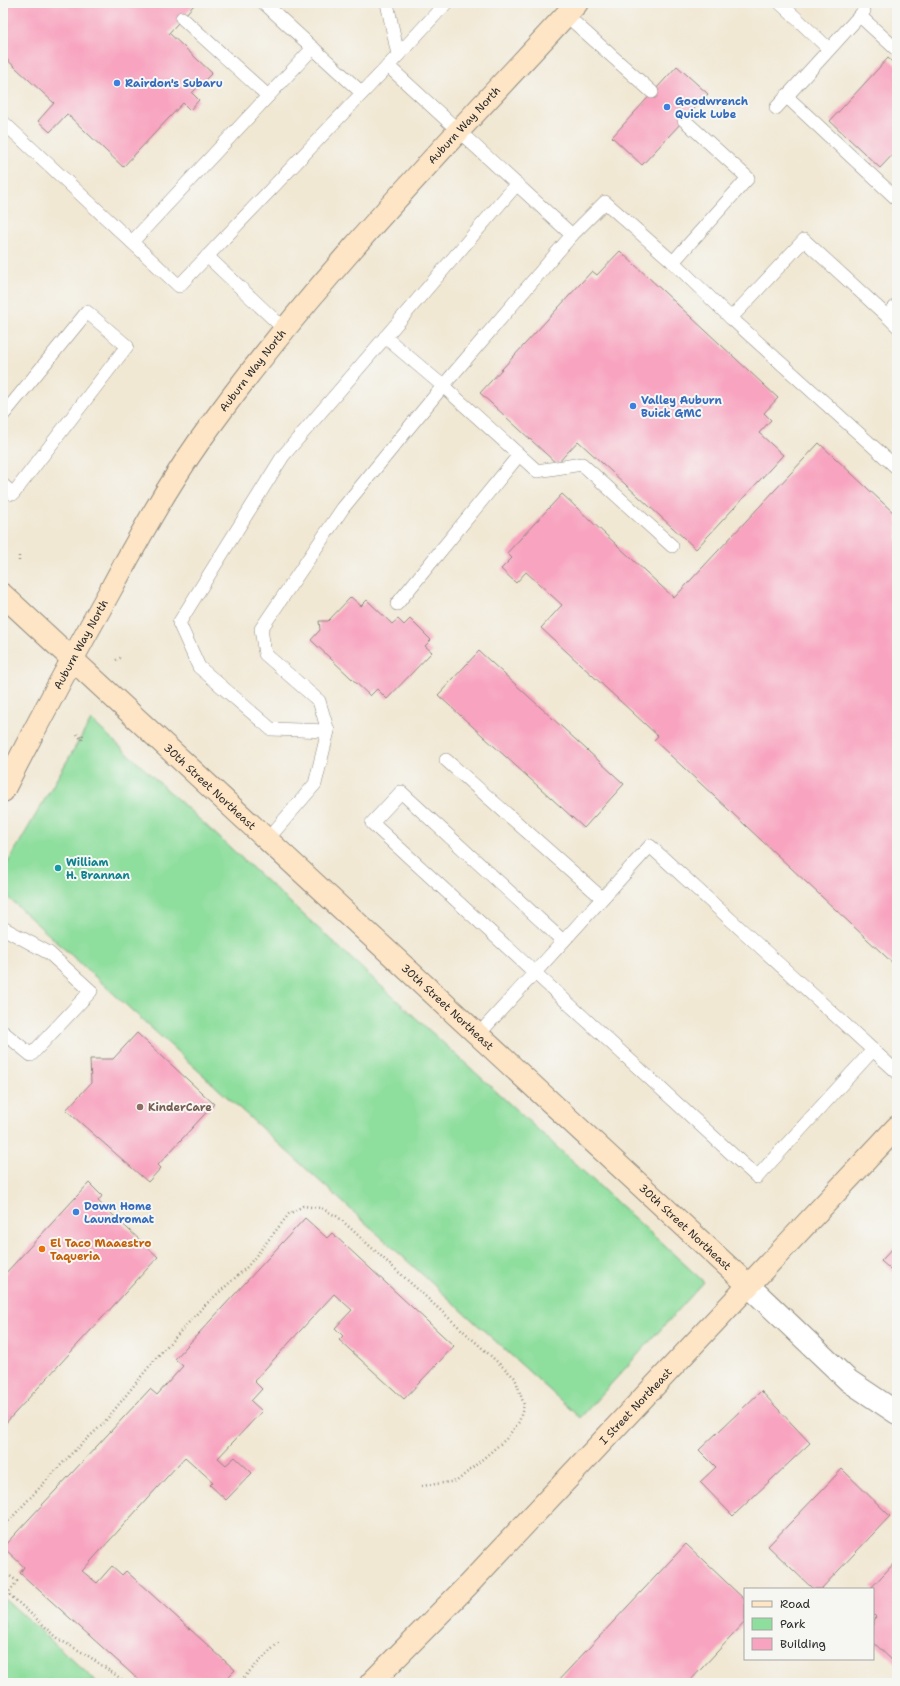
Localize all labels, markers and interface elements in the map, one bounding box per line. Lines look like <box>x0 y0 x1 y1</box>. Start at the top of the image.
place label: Rairdon's Subaru <box>125 76 223 91</box>
marker: Rairdon's Subaru <box>112 78 122 88</box>
street label: Auburn Way North <box>425 83 504 167</box>
place label: Goodwrench Quick Lube <box>675 94 749 122</box>
marker: Goodwrench Quick Lube <box>662 102 672 112</box>
street label: Auburn Way North <box>216 326 290 415</box>
place label: Valley Auburn Buick GMC <box>641 393 723 421</box>
marker: Valley Auburn Buick GMC <box>628 401 638 411</box>
street label: Auburn Way North <box>50 597 112 692</box>
street label: 30th Street Northeast <box>160 740 259 834</box>
place label: William H. Brannan <box>66 855 131 883</box>
marker: William H. Brannan <box>53 863 63 873</box>
street label: 30th Street Northeast <box>398 961 497 1054</box>
place label: KinderCare <box>148 1100 212 1115</box>
marker: KinderCare <box>135 1102 145 1112</box>
street label: 30th Street Northeast <box>636 1181 734 1274</box>
place label: Down Home Laundromat <box>84 1199 155 1227</box>
marker: Down Home Laundromat <box>71 1207 81 1217</box>
place label: El Taco Maaestro Taqueria <box>50 1236 152 1264</box>
marker: El Taco Maaestro Taqueria <box>37 1244 47 1254</box>
street label: I Street Northeast <box>596 1365 676 1448</box>
legend <box>744 1588 874 1660</box>
text: Road <box>780 1596 811 1612</box>
text: Park <box>780 1616 806 1632</box>
text: Building <box>780 1636 826 1652</box>

